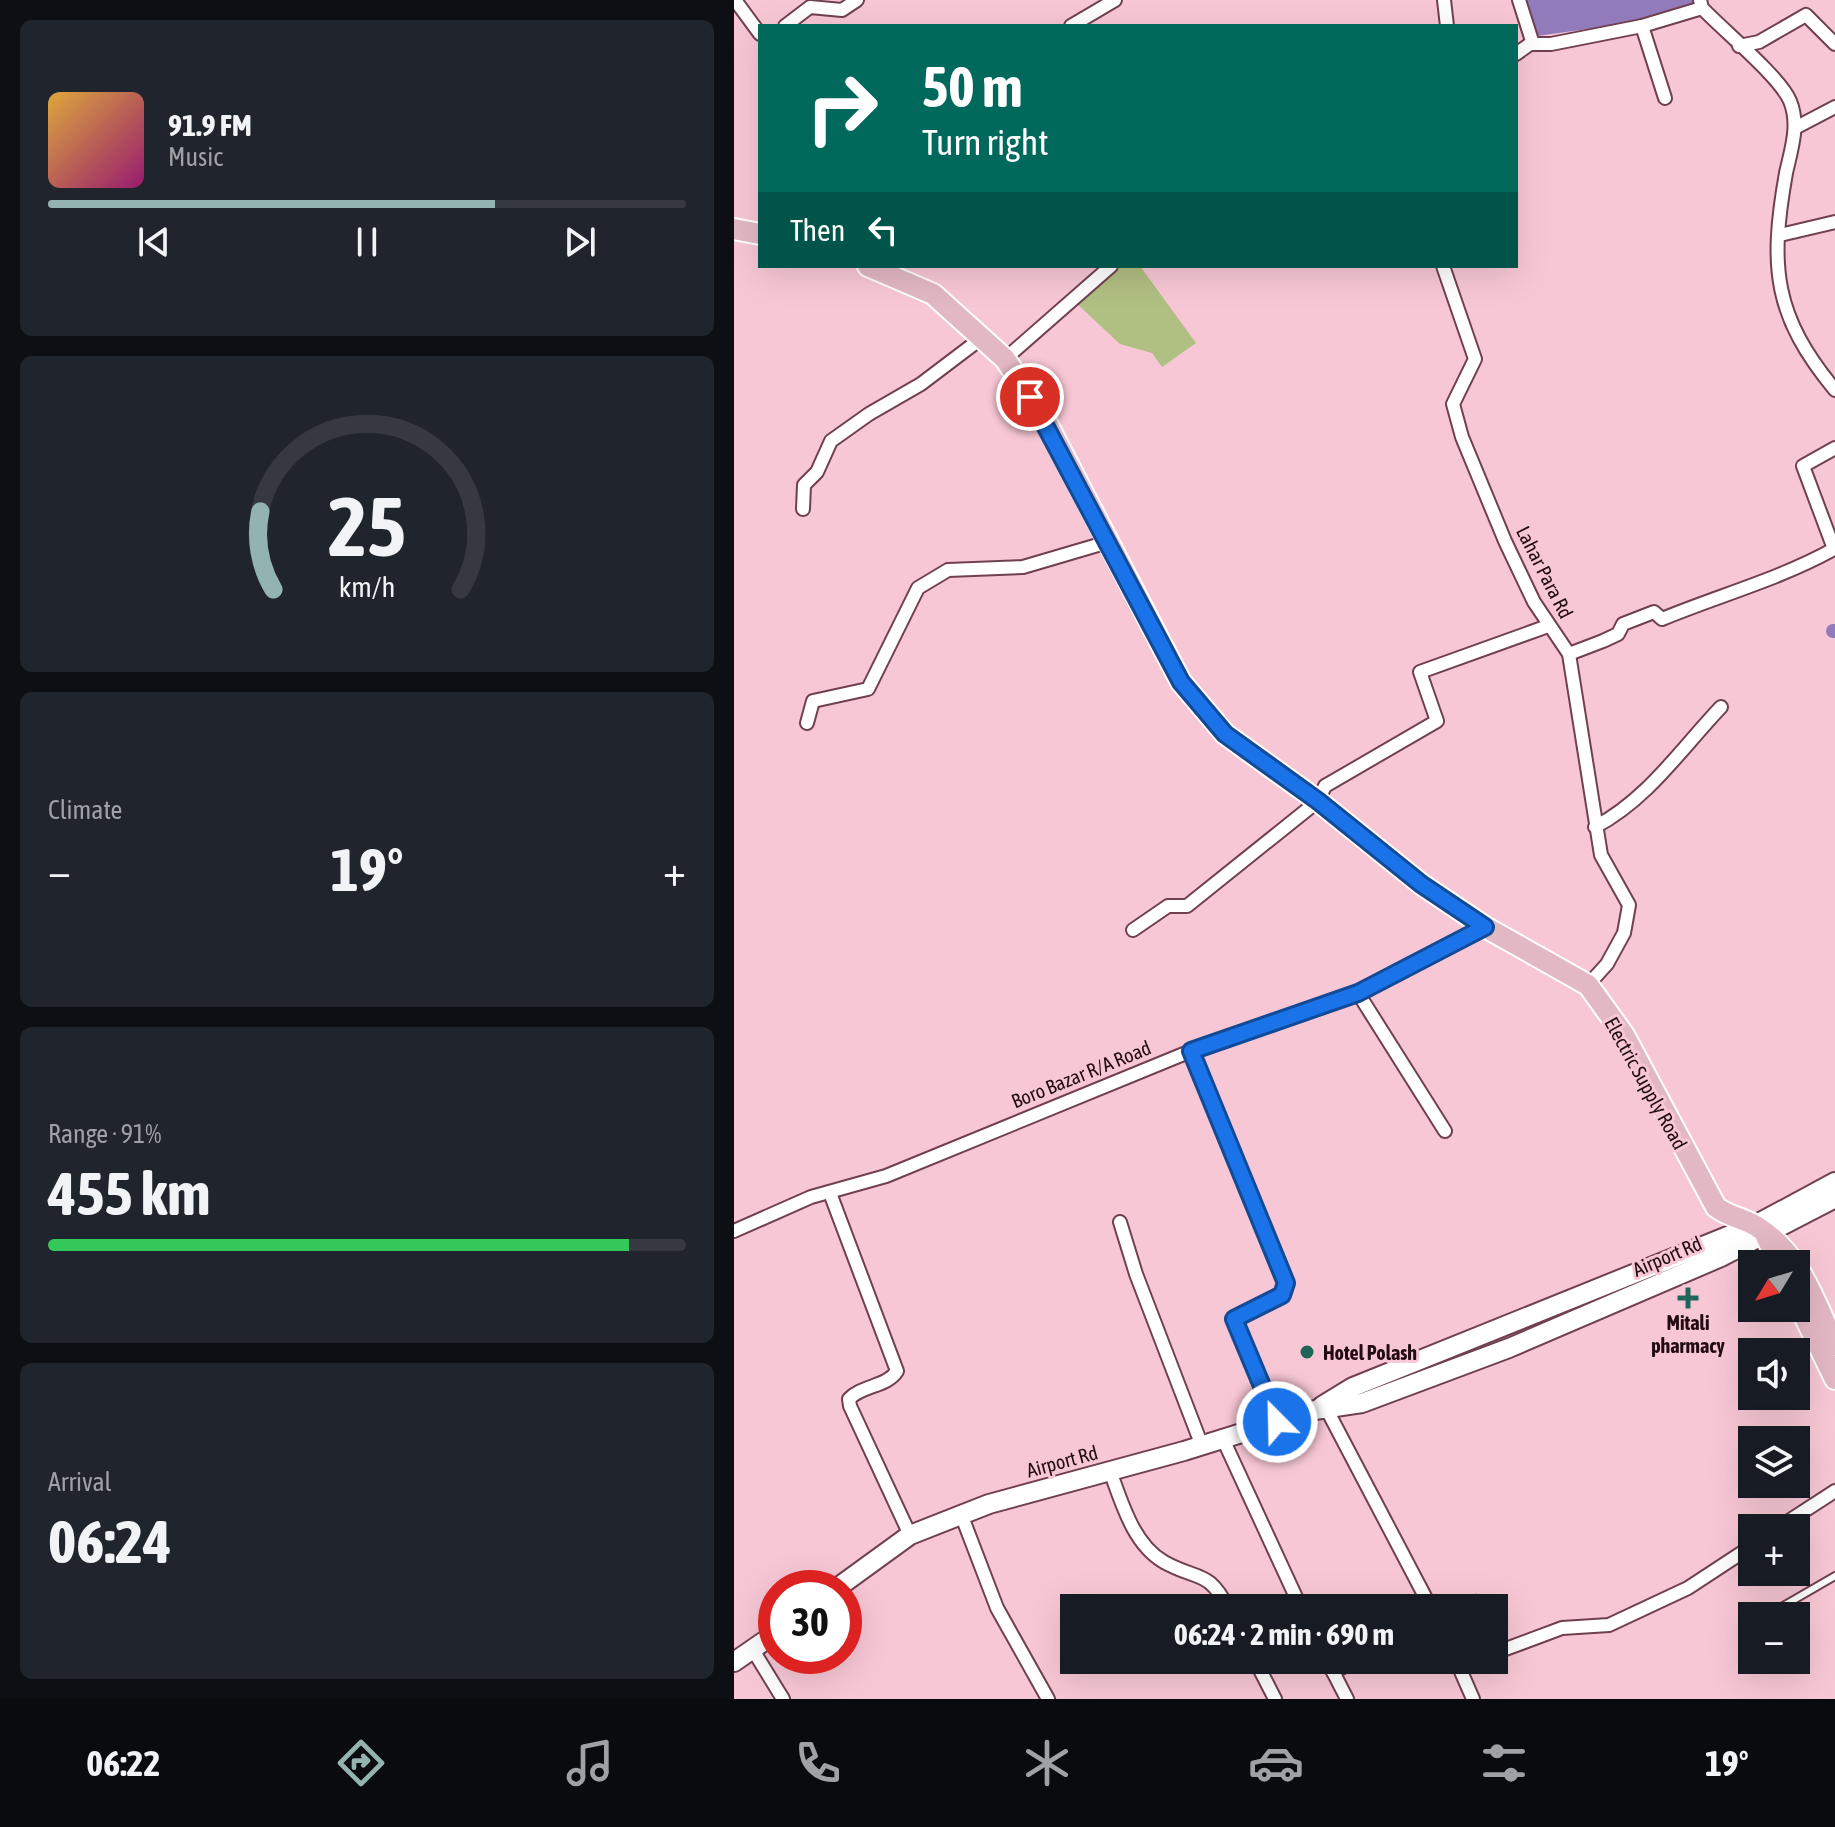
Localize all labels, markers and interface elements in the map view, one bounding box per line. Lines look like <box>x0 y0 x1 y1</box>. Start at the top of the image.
text: 50 m <box>922 55 1023 119</box>
icon: right <box>790 56 894 160</box>
text: 91.9 FM <box>168 108 252 142</box>
text: Turn right <box>922 121 1049 163</box>
text: Music <box>168 142 223 172</box>
icon: left <box>861 208 905 252</box>
text: Then <box>790 213 845 247</box>
icon: previous <box>132 220 176 264</box>
icon: pause <box>345 220 389 264</box>
icon: next <box>558 220 602 264</box>
pin <box>996 363 1064 431</box>
icon: arrive <box>1008 375 1052 419</box>
text: 25 <box>328 477 406 573</box>
street label: Lahar Para Rd <box>1512 522 1578 622</box>
text: km/h <box>339 570 395 603</box>
text: Climate <box>48 795 122 825</box>
text: 19° <box>331 835 403 904</box>
text: − <box>48 845 71 895</box>
text: + <box>663 845 686 895</box>
street label: Electric Supply Road <box>1600 1013 1692 1153</box>
street label: Boro Bazar R/A Road <box>1008 1036 1154 1112</box>
text: Range · 91% <box>48 1119 161 1149</box>
text: 455 km <box>48 1159 210 1228</box>
street label: Airport Rd <box>1629 1231 1705 1281</box>
north arrow <box>1738 1250 1810 1322</box>
map controls <box>1738 1250 1810 1674</box>
marker: Mitali pharmacy <box>1679 1289 1697 1307</box>
place label: Mitali pharmacy <box>1651 1311 1726 1357</box>
button: sound <box>1738 1338 1810 1410</box>
place label: Hotel Polash <box>1323 1341 1417 1364</box>
marker: Hotel Polash <box>1298 1343 1316 1361</box>
position arrow <box>1235 1380 1319 1464</box>
button: layers <box>1738 1426 1810 1498</box>
street label: Airport Rd <box>1024 1440 1100 1482</box>
text: Arrival <box>48 1467 112 1497</box>
text: 06:24 <box>48 1507 171 1576</box>
button: + <box>1738 1514 1810 1586</box>
speed limit sign: 30 <box>758 1570 862 1674</box>
button: − <box>1738 1602 1810 1674</box>
text: 06:24 · 2 min · 690 m <box>1174 1617 1394 1651</box>
icon: directions <box>333 1735 389 1791</box>
icon: music <box>562 1735 618 1791</box>
icon: phone <box>790 1735 846 1791</box>
icon: climate <box>1019 1735 1075 1791</box>
icon: car <box>1248 1735 1304 1791</box>
icon: filters <box>1476 1735 1532 1791</box>
text: 06:22 <box>86 1742 160 1784</box>
text: 19° <box>1705 1742 1749 1784</box>

